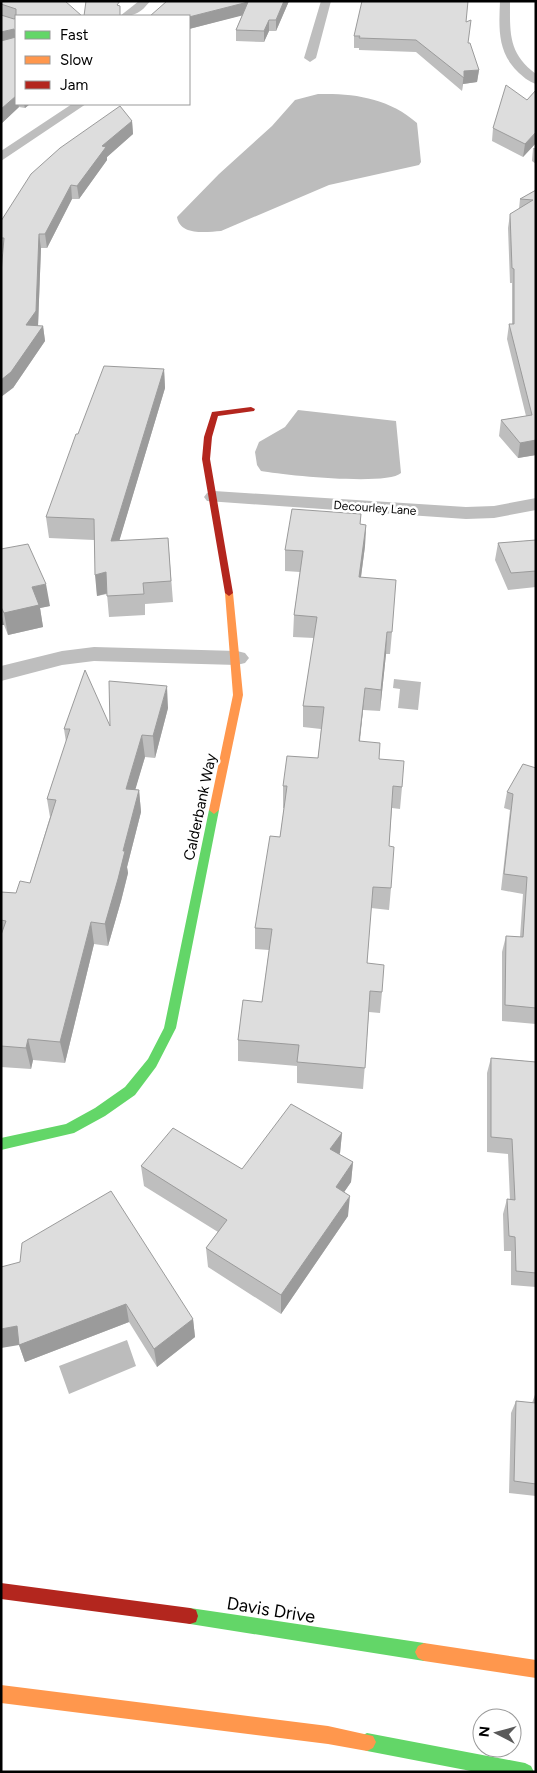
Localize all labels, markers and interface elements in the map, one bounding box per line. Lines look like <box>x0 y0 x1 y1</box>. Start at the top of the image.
legend <box>15 15 190 105</box>
text: Fast <box>60 26 89 44</box>
text: Slow <box>60 51 93 69</box>
text: Jam <box>60 76 88 94</box>
street label: Decourley Lane <box>333 498 417 518</box>
street label: Calderbank Way <box>180 752 220 862</box>
street label: Davis Drive <box>225 1592 317 1628</box>
north arrow <box>472 1708 522 1758</box>
text: N <box>476 1725 494 1738</box>

